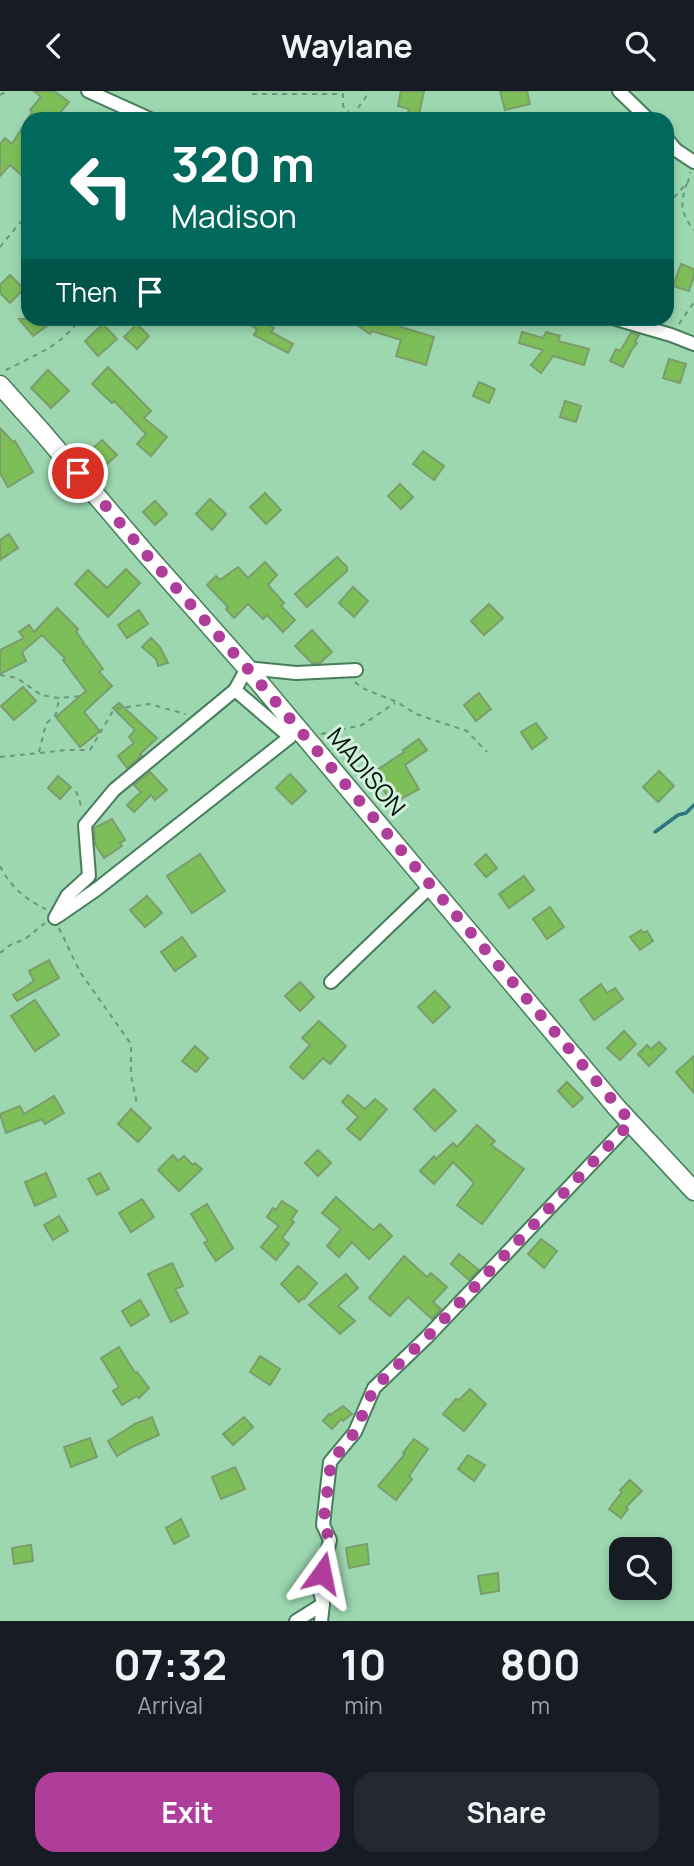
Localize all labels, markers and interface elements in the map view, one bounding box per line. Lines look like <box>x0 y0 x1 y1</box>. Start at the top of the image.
text: Waylane <box>281 24 413 68</box>
icon: back <box>35 27 73 65</box>
icon: search <box>621 27 659 65</box>
text: 320 m <box>171 130 315 197</box>
icon: left <box>56 140 147 231</box>
text: Madison <box>171 194 297 238</box>
icon: arrive <box>131 273 169 311</box>
text: Then <box>56 274 117 310</box>
pin <box>48 443 108 503</box>
icon: arrive <box>59 454 97 492</box>
street label: MADISON <box>320 720 414 822</box>
position arrow <box>285 1536 359 1610</box>
map controls <box>609 1537 672 1600</box>
button: search <box>609 1537 672 1600</box>
text: 07:32 <box>113 1635 227 1693</box>
text: 10 <box>340 1635 386 1693</box>
text: 800 <box>500 1635 581 1693</box>
text: Arrival <box>137 1689 203 1721</box>
text: min <box>344 1689 383 1721</box>
text: m <box>530 1689 550 1721</box>
button: Exit <box>35 1772 340 1852</box>
button: Share <box>354 1772 659 1852</box>

